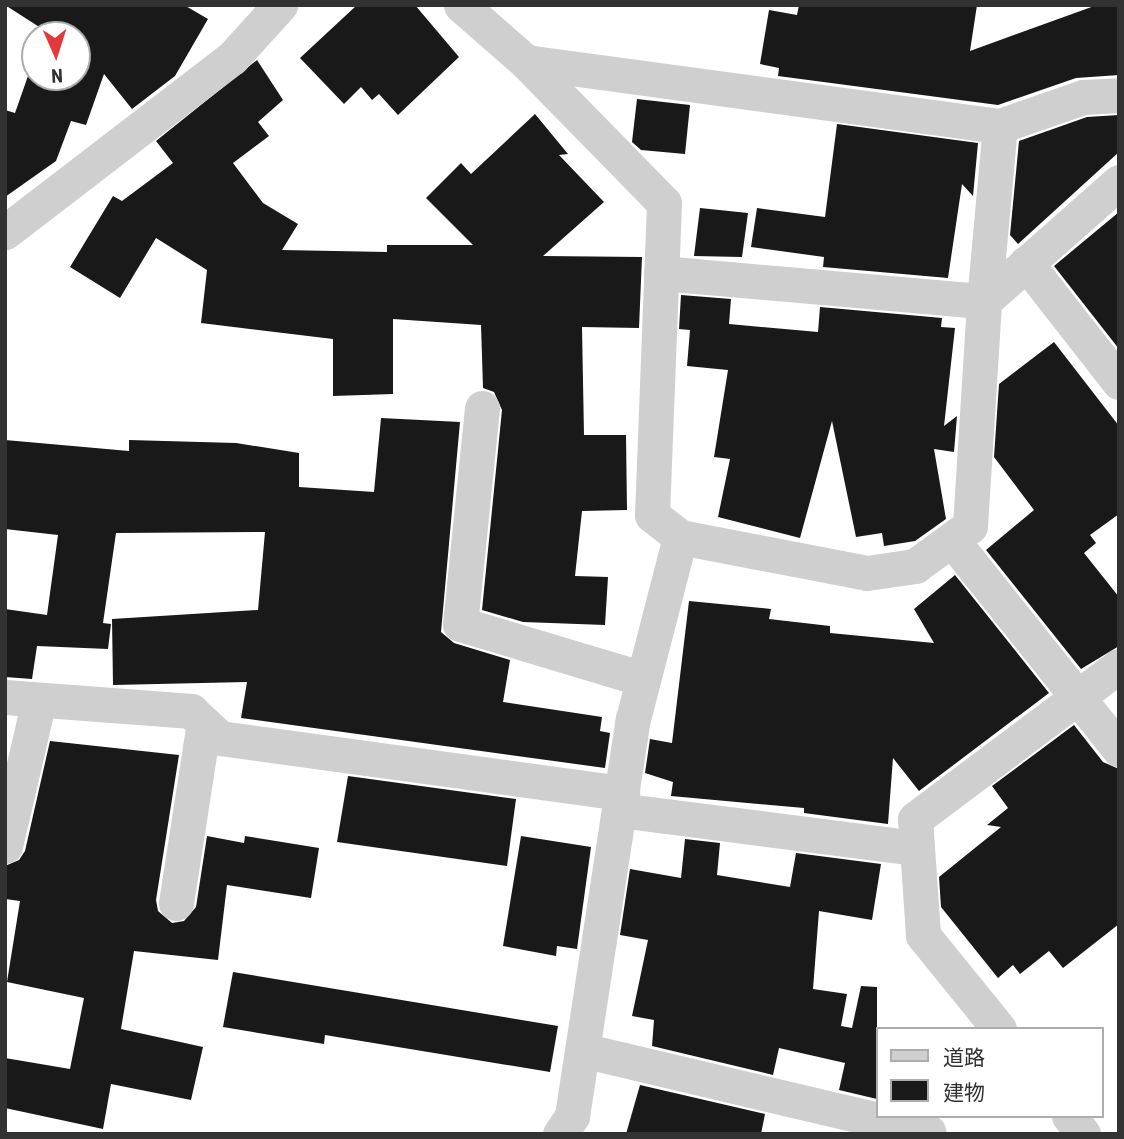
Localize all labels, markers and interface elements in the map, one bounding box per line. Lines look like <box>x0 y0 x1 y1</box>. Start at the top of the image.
north arrow <box>21 21 91 91</box>
text: N <box>51 64 63 87</box>
legend <box>876 1027 1103 1118</box>
text: 道路 <box>943 1046 985 1070</box>
text: 建物 <box>943 1081 985 1105</box>

